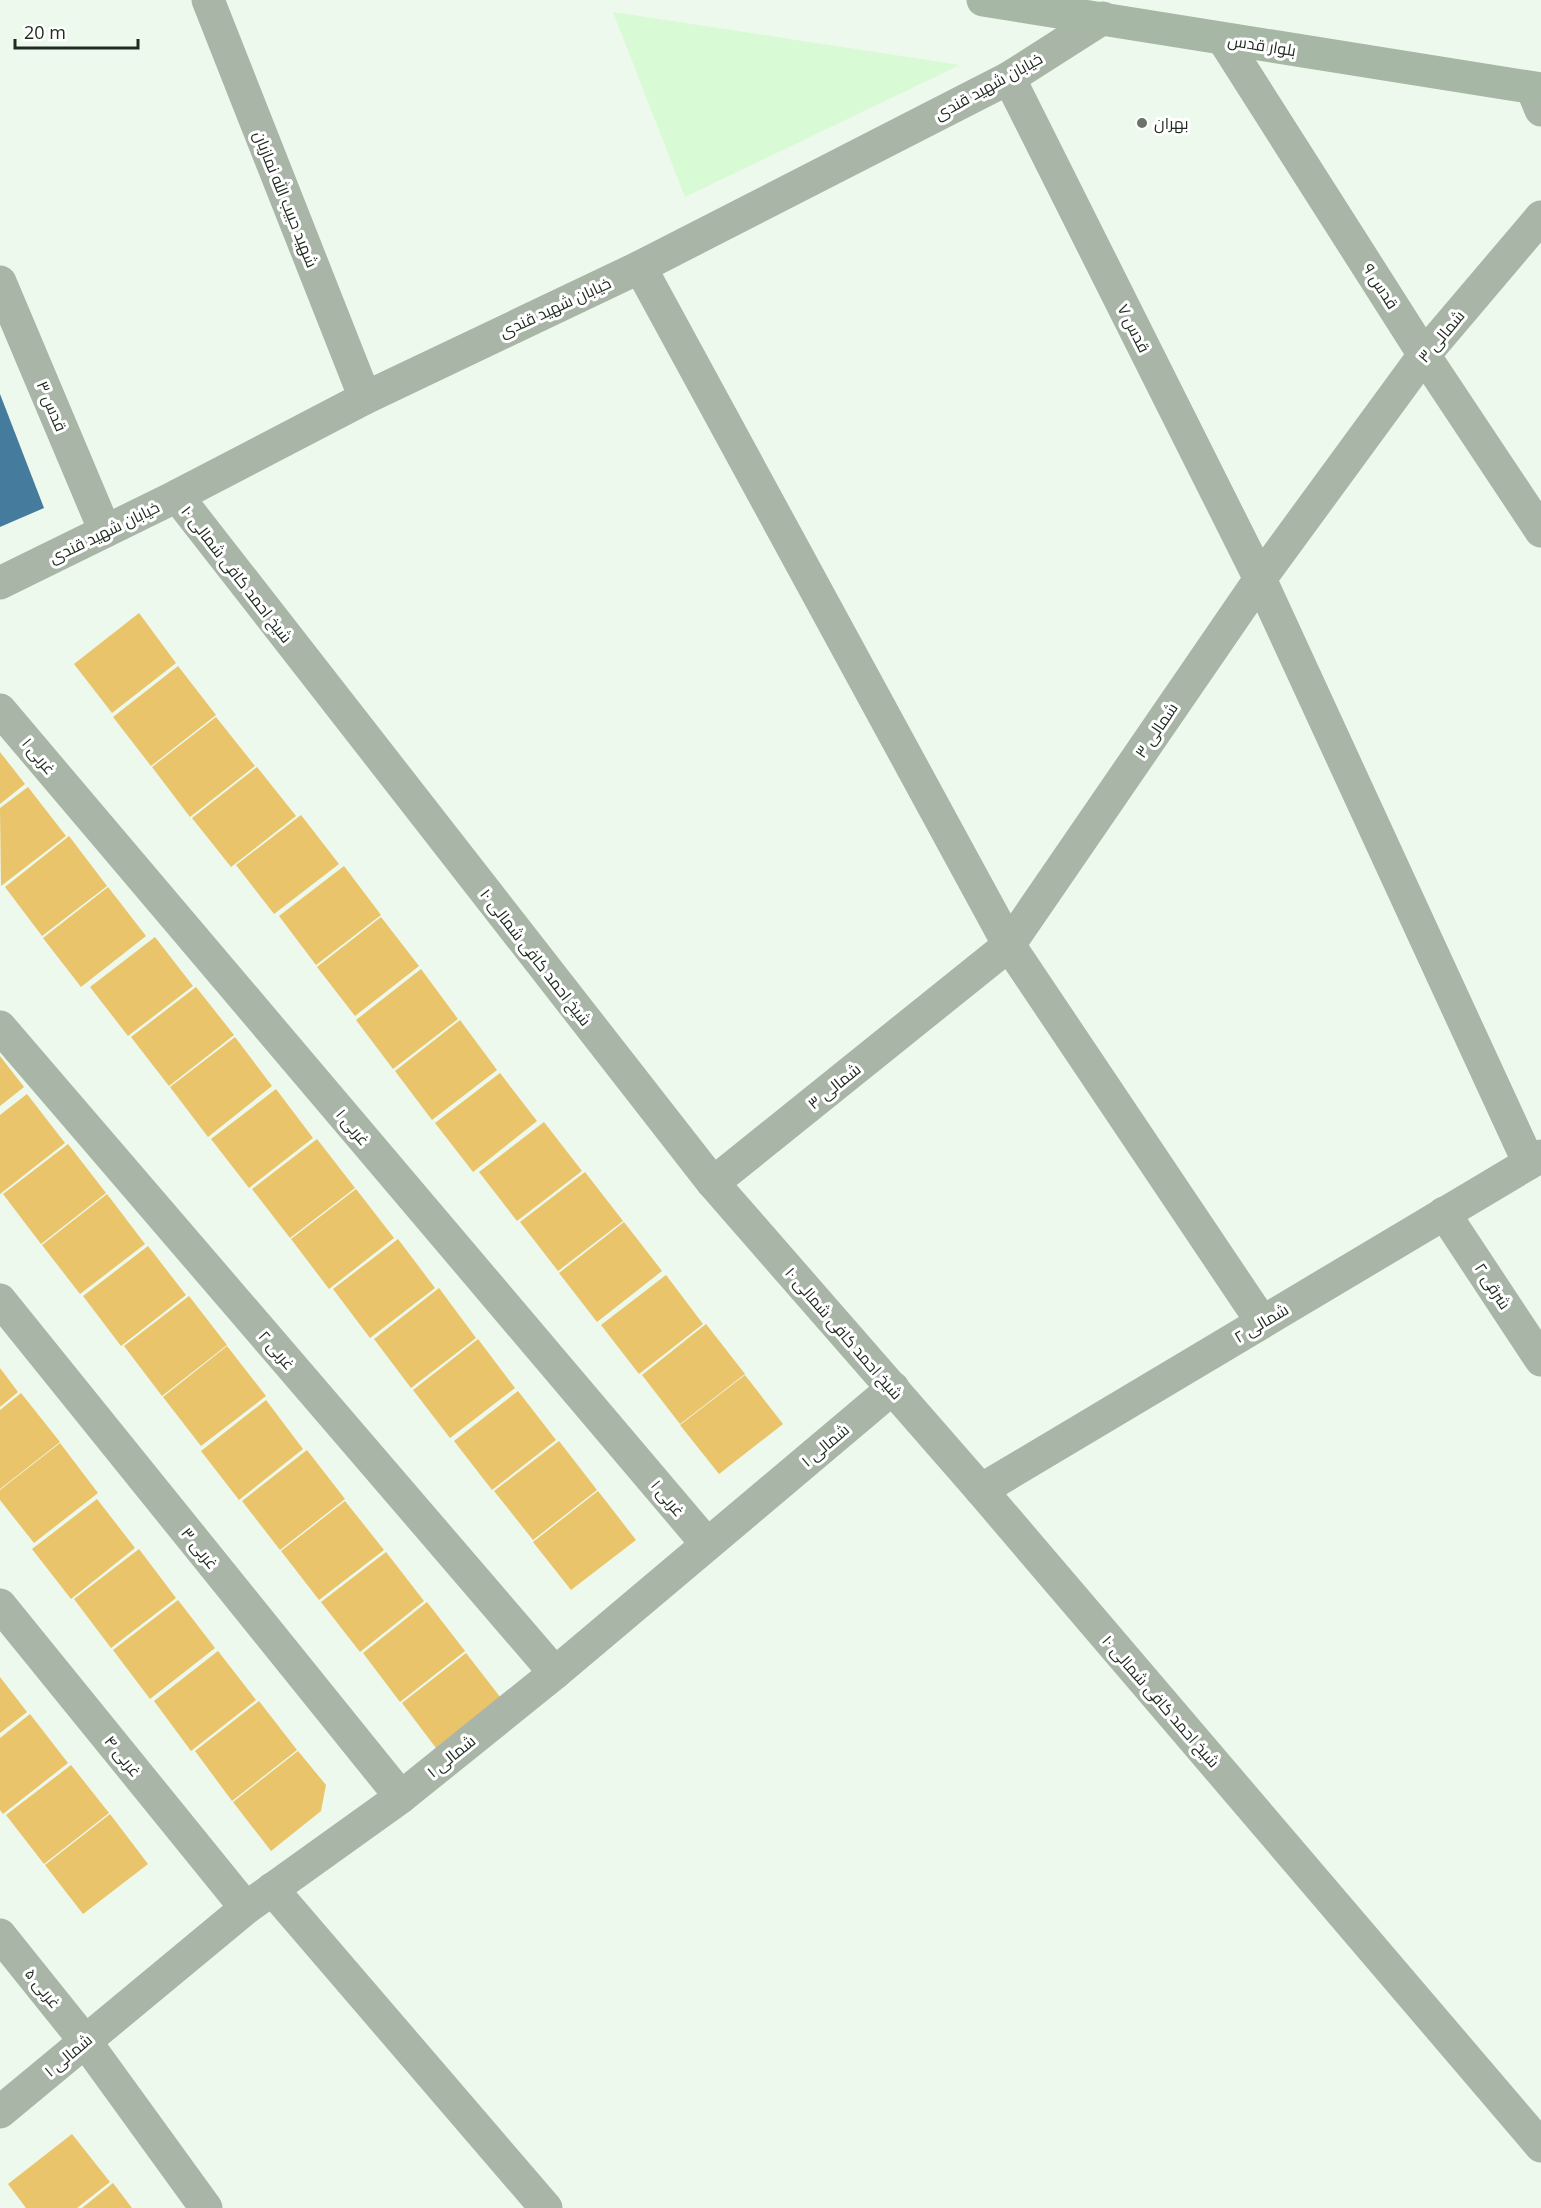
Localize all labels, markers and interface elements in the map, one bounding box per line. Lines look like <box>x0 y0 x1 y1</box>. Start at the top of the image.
scale bar <box>15 12 138 50</box>
text: 20 m <box>24 20 66 44</box>
street label: بلوار قدس <box>1226 29 1298 61</box>
street label: خیابان شهید قندی <box>930 47 1046 125</box>
place label: بهران <box>1154 112 1189 134</box>
marker: بهران <box>1135 116 1149 130</box>
street label: شهید حبیب الله نمازیان <box>249 127 323 271</box>
street label: قدس ۹ <box>1358 259 1404 313</box>
street label: خیابان شهید قندی <box>496 272 614 342</box>
street label: قدس ۷ <box>1112 300 1156 356</box>
street label: شمالی ۳ <box>1413 305 1469 367</box>
street label: قدس ۳ <box>32 377 72 435</box>
street label: خیابان شهید قندی <box>45 496 163 568</box>
street label: شیخ احمد کافی شمالی ۱۰ <box>176 501 298 648</box>
street label: شمالی ۳ <box>1129 698 1183 762</box>
street label: ۱ غربی <box>17 733 61 779</box>
street label: شیخ احمد کافی شمالی ۱۰ <box>475 884 597 1031</box>
street label: شمالی ۳ <box>803 1058 865 1114</box>
street label: ۱ غربی <box>331 1104 375 1150</box>
street label: شرقی ۲ <box>1470 1259 1516 1313</box>
street label: شیخ احمد کافی شمالی ۱۰ <box>780 1262 908 1405</box>
street label: شمالی ۲ <box>1230 1298 1292 1348</box>
street label: ۲ غربی <box>254 1326 300 1374</box>
street label: ۱ شمالی <box>796 1418 854 1472</box>
street label: ۱ غربی <box>646 1475 690 1521</box>
street label: غربی ۳ <box>176 1523 224 1573</box>
street label: شیخ احمد کافی شمالی ۱۰ <box>1097 1630 1225 1773</box>
street label: ۱ شمالی <box>422 1730 480 1782</box>
street label: غربی ۴ <box>100 1731 146 1781</box>
street label: غربی ۵ <box>20 1963 66 2013</box>
street label: ۱ شمالی <box>39 2028 97 2082</box>

